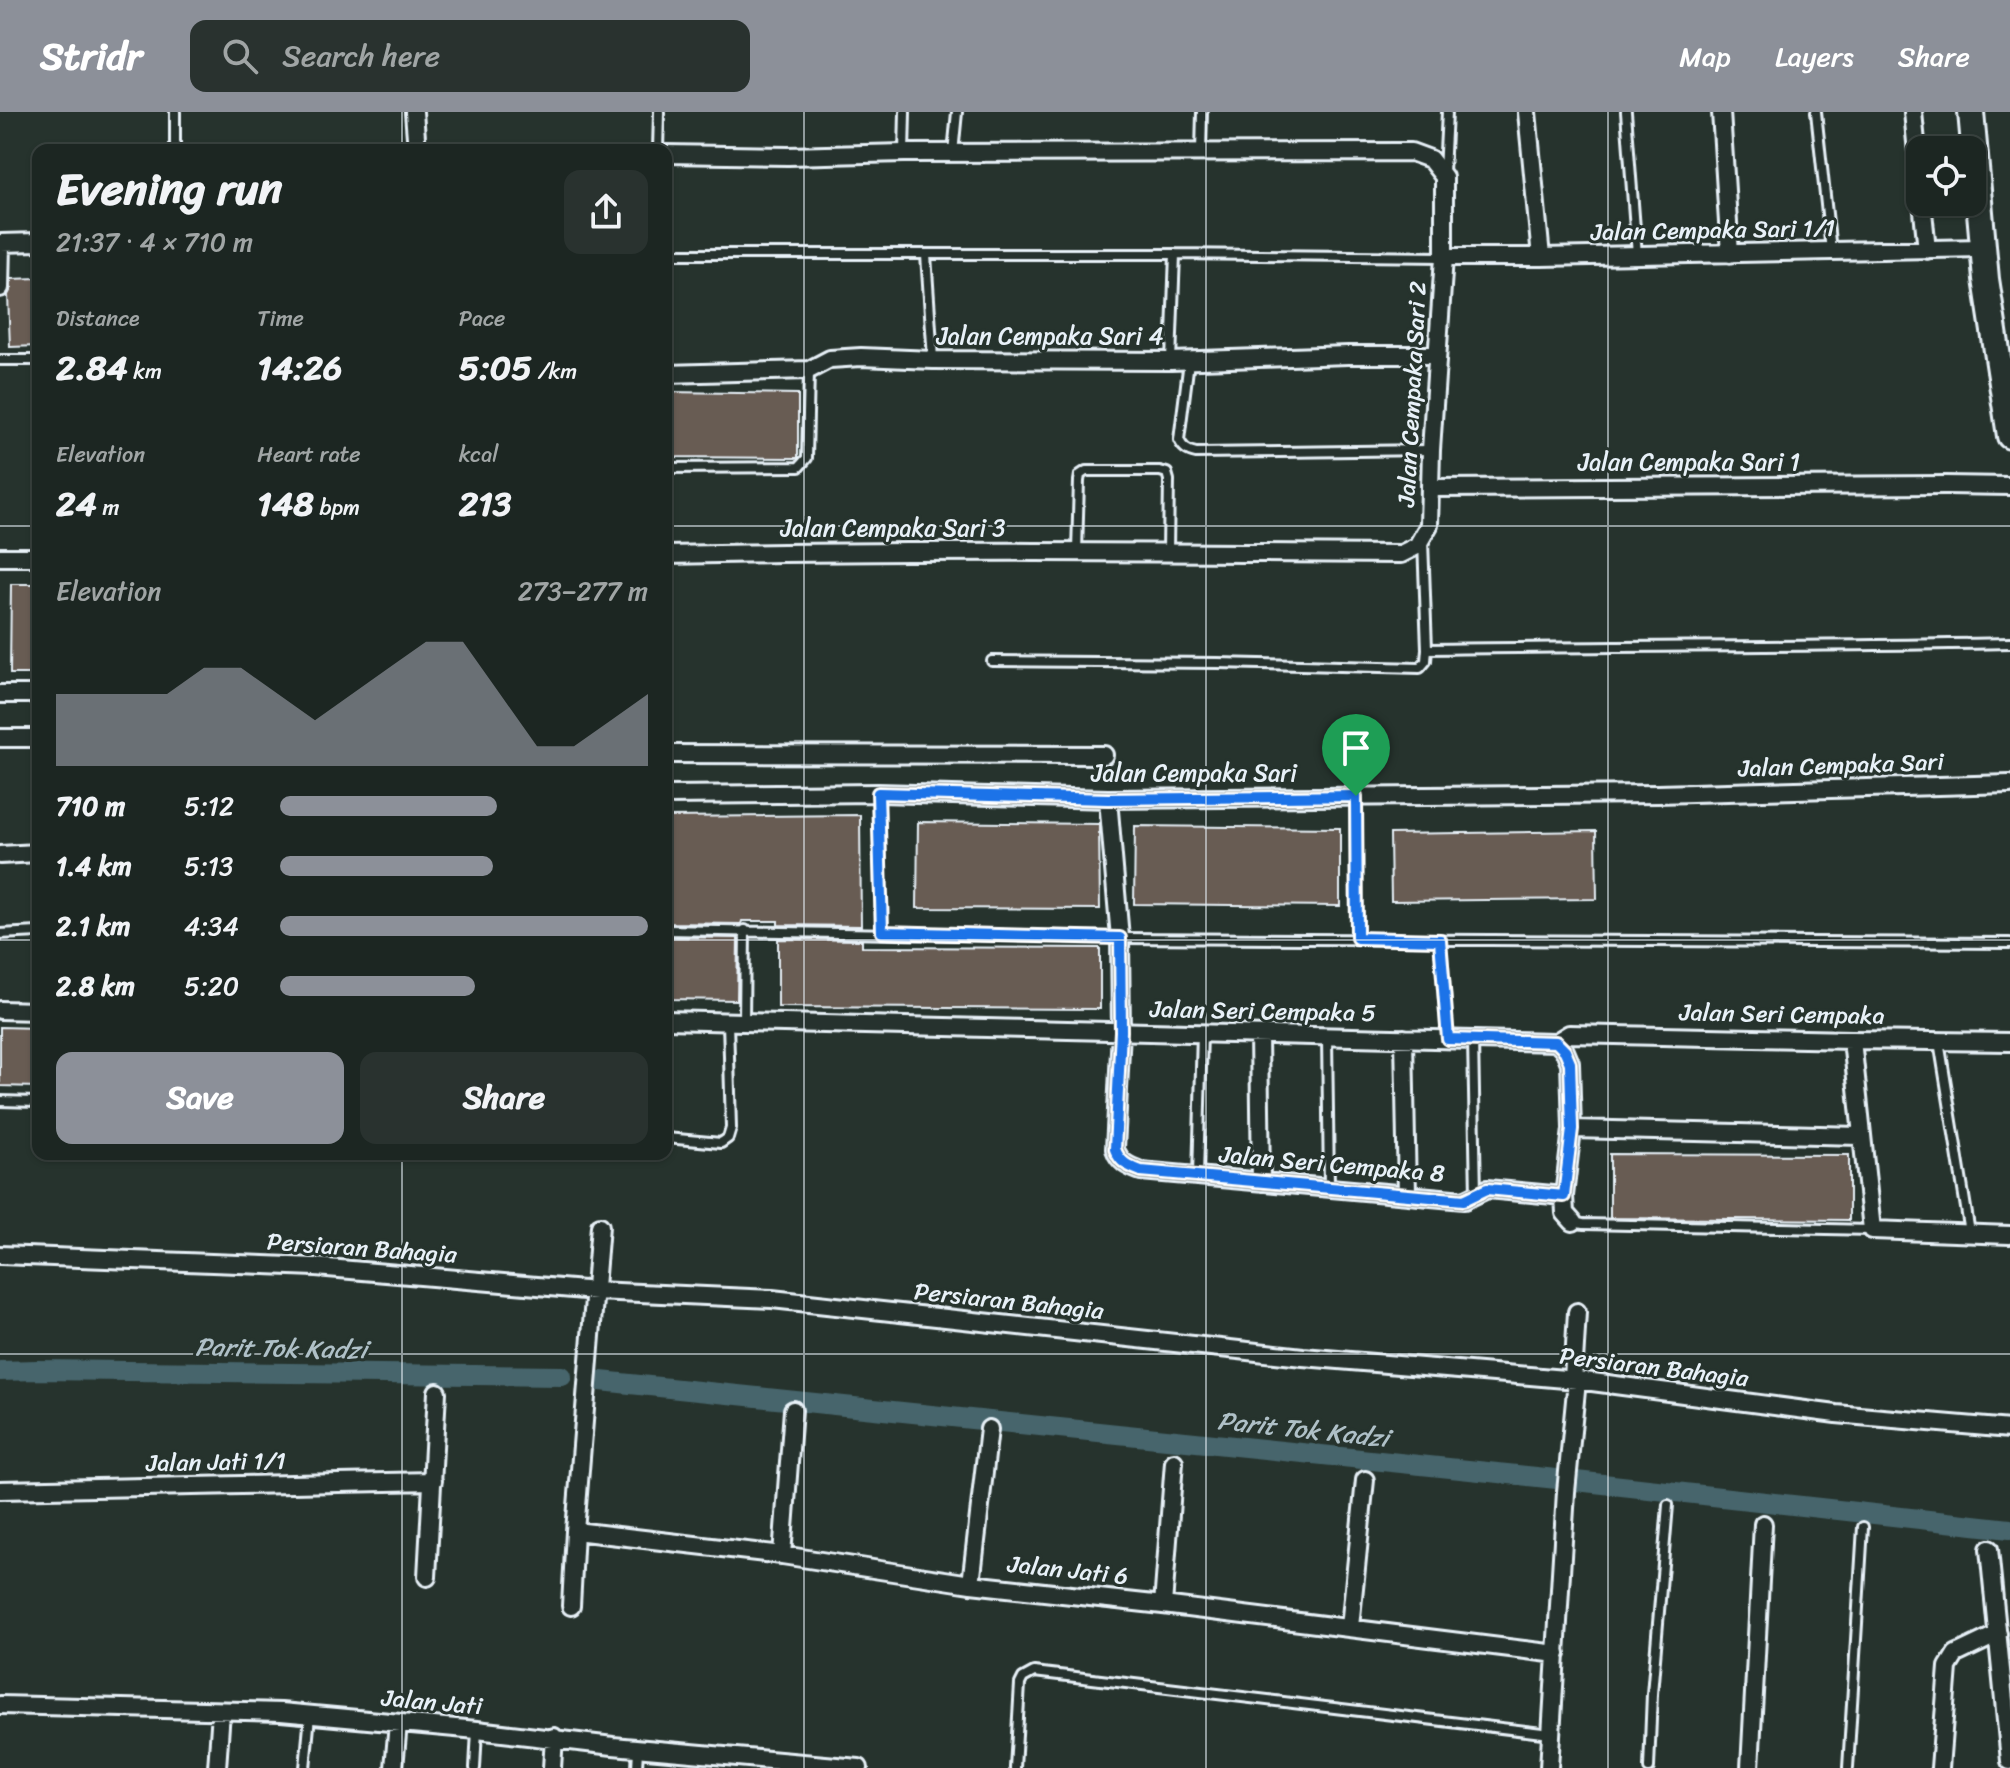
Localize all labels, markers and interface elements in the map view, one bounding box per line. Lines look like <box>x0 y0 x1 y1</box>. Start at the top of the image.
search box <box>190 20 750 92</box>
text: Stridr <box>40 23 142 90</box>
text: Search here <box>282 29 440 83</box>
text: Map <box>1679 32 1731 81</box>
text: Layers <box>1775 32 1854 81</box>
text: Share <box>1898 32 1970 81</box>
icon: search <box>218 34 262 78</box>
map controls <box>1906 136 1986 216</box>
button: locate <box>1906 136 1986 216</box>
text: Evening run <box>56 150 282 228</box>
button: share <box>564 170 648 254</box>
street label: Jalan Cempaka Sari 1/1 <box>1589 207 1836 253</box>
text: 21:37 · 4 × 710 m <box>56 219 253 265</box>
street label: Jalan Cempaka Sari 2 <box>1385 280 1439 509</box>
text: Distance <box>56 299 140 338</box>
text: Time <box>257 299 304 338</box>
text: Pace <box>459 299 505 338</box>
street label: Jalan Cempaka Sari 4 <box>936 315 1163 357</box>
text: 2.84 <box>56 338 128 398</box>
text: 14:26 <box>257 338 342 398</box>
text: 5:05 <box>459 338 532 398</box>
text: km <box>128 352 162 391</box>
text: /km <box>532 352 577 391</box>
text: Elevation <box>56 435 145 474</box>
text: Heart rate <box>257 435 361 474</box>
text: kcal <box>459 435 499 474</box>
street label: Jalan Cempaka Sari 1 <box>1577 441 1800 483</box>
text: 24 <box>56 474 97 534</box>
text: 148 <box>257 474 314 534</box>
text: 213 <box>459 474 512 534</box>
text: m <box>97 488 120 527</box>
text: bpm <box>314 488 360 527</box>
street label: Jalan Cempaka Sari 3 <box>779 507 1006 549</box>
text: Elevation <box>56 568 161 614</box>
text: 273–277 m <box>518 568 648 614</box>
pin <box>1322 714 1390 796</box>
icon: arrive <box>1334 726 1378 770</box>
street label: Jalan Cempaka Sari <box>1736 740 1946 790</box>
street label: Jalan Cempaka Sari <box>1090 752 1298 794</box>
text: 710 m <box>56 783 125 829</box>
text: 5:12 <box>184 783 234 829</box>
text: 1.4 km <box>56 843 132 889</box>
text: 5:13 <box>184 843 233 889</box>
text: 2.1 km <box>56 903 131 949</box>
text: 4:34 <box>184 903 239 949</box>
text: 2.8 km <box>56 963 135 1009</box>
text: 5:20 <box>184 963 239 1009</box>
street label: Jalan Seri Cempaka 5 <box>1149 988 1376 1034</box>
street label: Jalan Seri Cempaka <box>1678 991 1885 1037</box>
button: Save <box>56 1052 344 1144</box>
button: Share <box>360 1052 648 1144</box>
street label: Jalan Seri Cempaka 8 <box>1217 1133 1446 1195</box>
street label: Persiaran Bahagia <box>266 1220 459 1276</box>
street label: Persiaran Bahagia <box>912 1270 1107 1332</box>
water label: Parit Tok Kadzi <box>195 1324 372 1373</box>
street label: Persiaran Bahagia <box>1557 1335 1752 1400</box>
water label: Parit Tok Kadzi <box>1215 1397 1396 1461</box>
street label: Jalan Jati 1/1 <box>145 1440 286 1484</box>
street label: Jalan Jati 6 <box>1005 1543 1130 1597</box>
street label: Jalan Jati <box>379 1677 485 1727</box>

